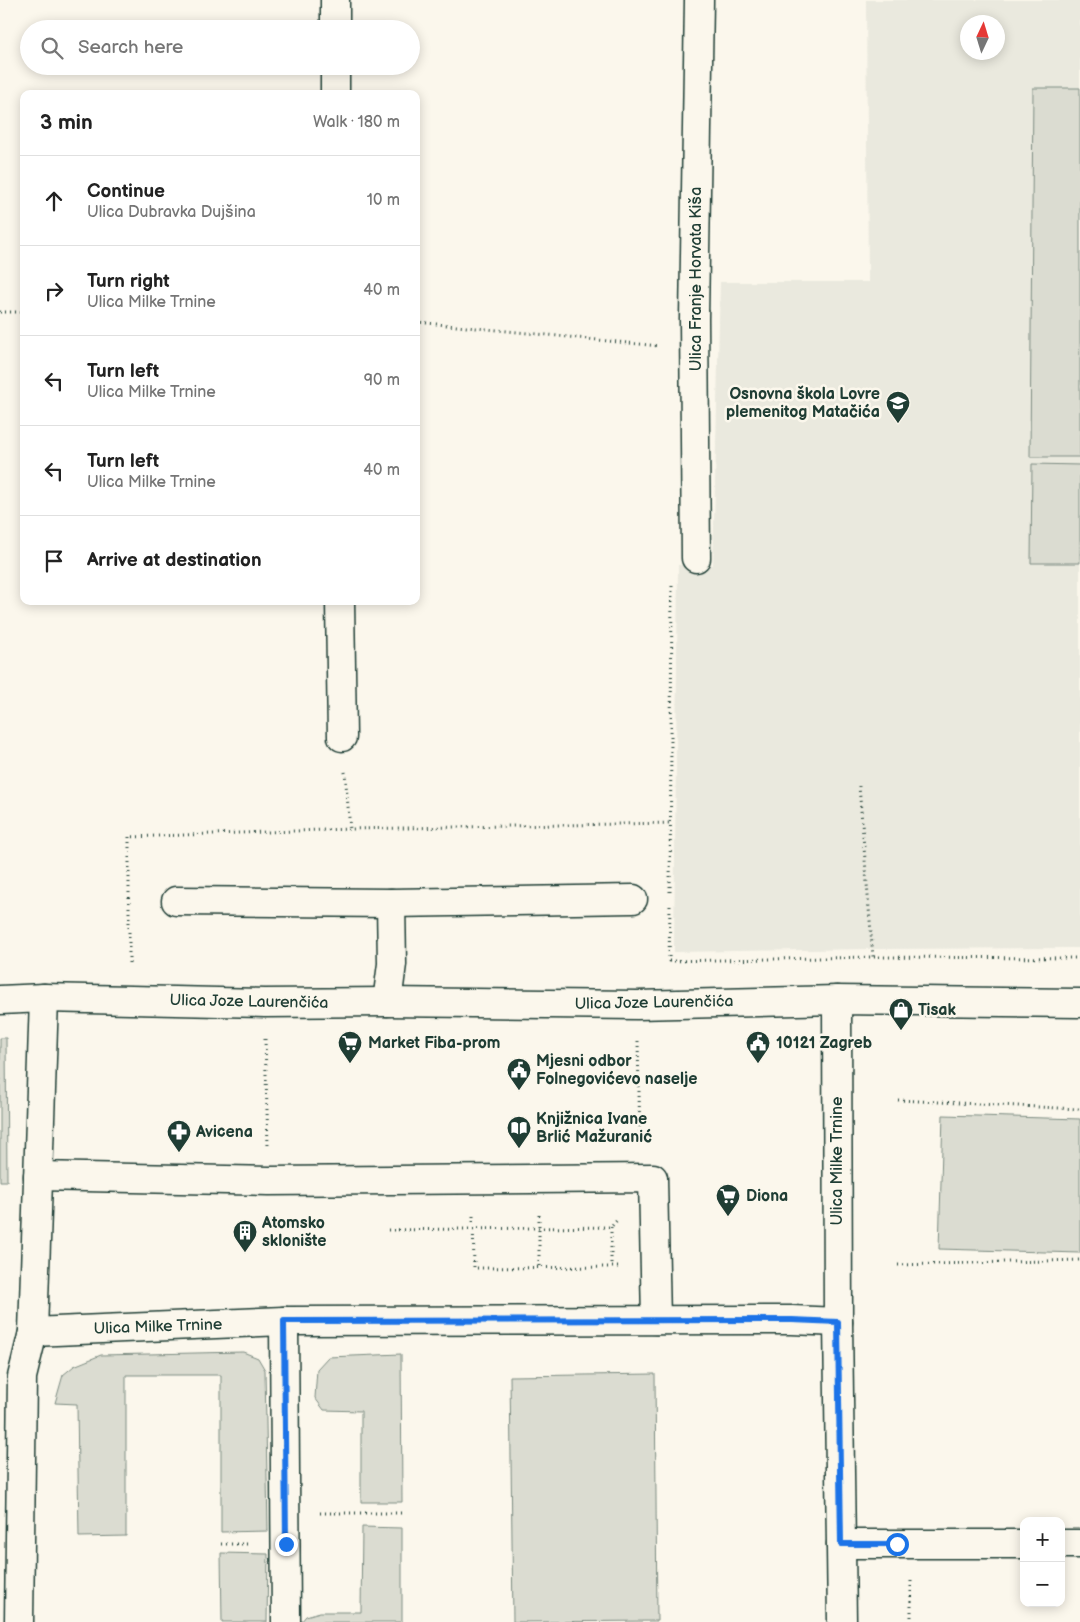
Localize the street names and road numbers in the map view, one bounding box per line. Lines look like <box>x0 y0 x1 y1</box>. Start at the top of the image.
street label: Ulica Franje Horvata Kiša <box>687 187 706 371</box>
street label: Ulica Joze Laurenčića <box>169 991 329 1013</box>
street label: Ulica Joze Laurenčića <box>574 992 734 1014</box>
street label: Ulica Milke Trnine <box>828 1096 847 1225</box>
street label: Ulica Milke Trnine <box>93 1315 223 1339</box>

